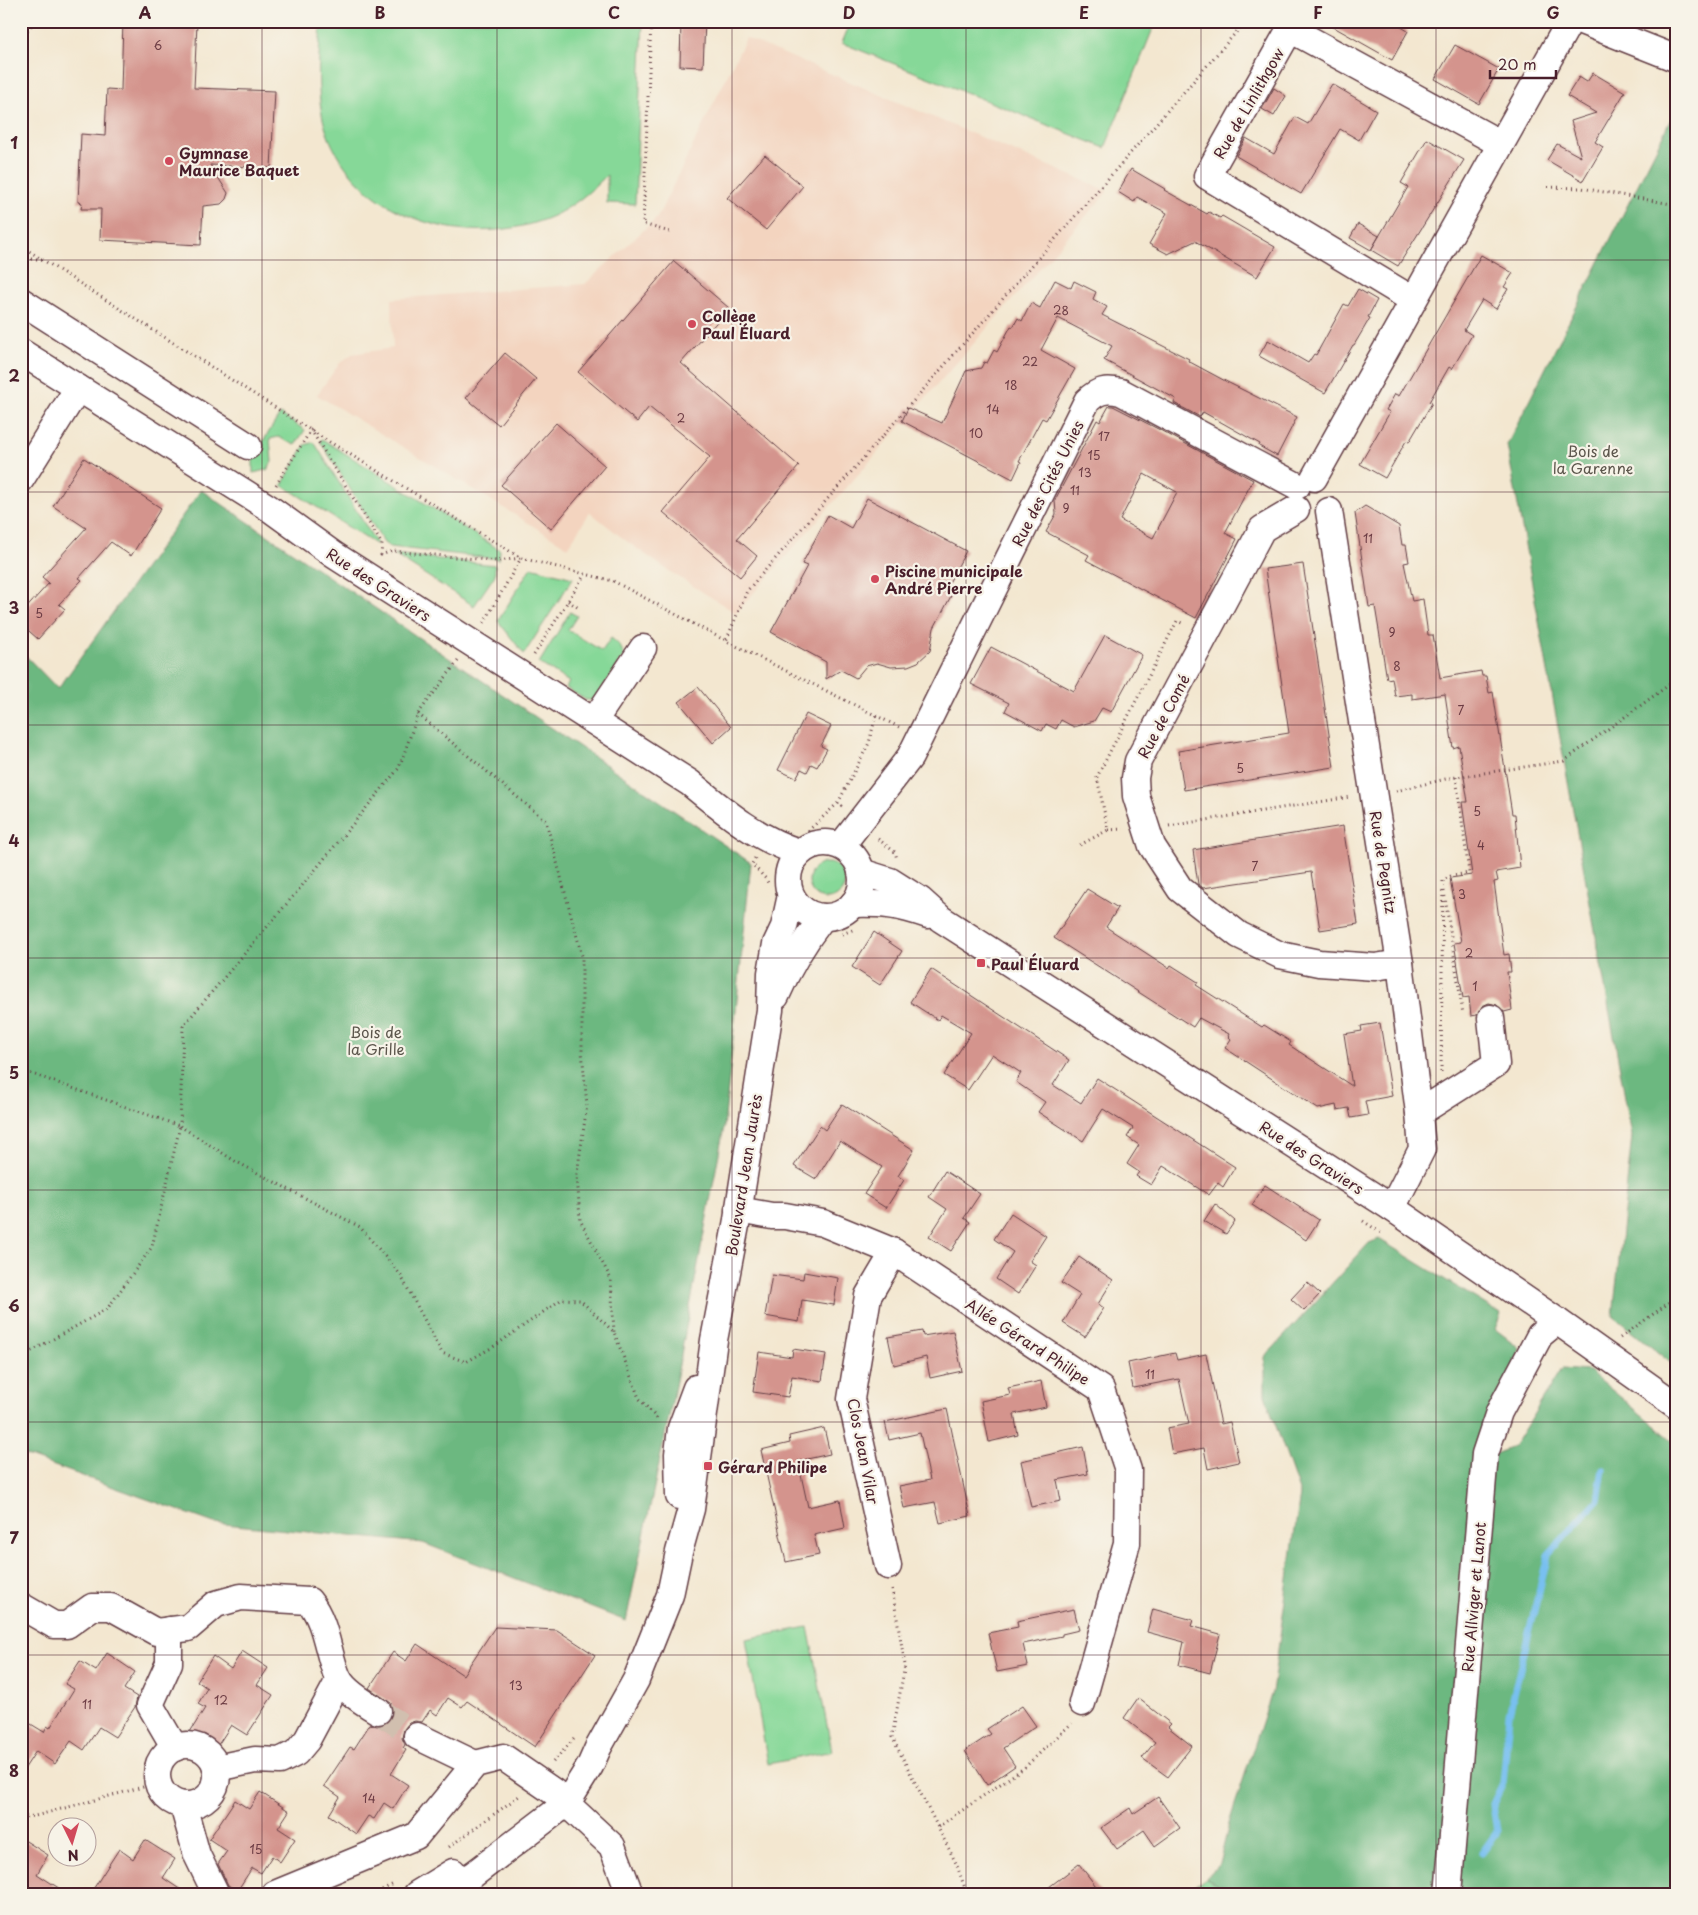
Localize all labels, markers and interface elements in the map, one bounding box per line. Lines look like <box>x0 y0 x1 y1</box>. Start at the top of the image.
text: A <box>139 0 152 24</box>
text: B <box>375 0 386 24</box>
text: C <box>608 0 620 24</box>
text: D <box>843 0 855 24</box>
text: E <box>1079 0 1089 24</box>
text: F <box>1313 0 1323 24</box>
text: G <box>1546 0 1560 24</box>
house number: 6 <box>154 36 162 54</box>
street label: Rue de Linlithgow <box>1207 43 1290 163</box>
scale bar <box>1490 48 1557 80</box>
text: 20 m <box>1498 52 1537 75</box>
text: 1 <box>10 130 18 154</box>
place label: Gymnase Maurice Baquet <box>179 141 300 181</box>
marker: Gymnase Maurice Baquet <box>163 155 175 167</box>
house number: 28 <box>1053 301 1069 319</box>
place label: Collège Paul Éluard <box>702 304 790 344</box>
marker: Collège Paul Éluard <box>686 318 698 330</box>
house number: 22 <box>1022 352 1038 370</box>
text: 2 <box>8 363 20 387</box>
house number: 18 <box>1005 376 1017 394</box>
house number: 14 <box>986 400 1000 418</box>
house number: 2 <box>677 409 685 427</box>
street label: Rue des Cités Unies <box>1005 416 1089 550</box>
house number: 10 <box>969 424 983 442</box>
house number: 17 <box>1098 427 1110 445</box>
park label: Bois de la Garenne <box>1553 439 1633 479</box>
house number: 15 <box>1087 446 1101 464</box>
house number: 13 <box>1078 463 1092 481</box>
house number: 11 <box>1070 481 1080 499</box>
house number: 9 <box>1062 499 1070 517</box>
house number: 11 <box>1363 529 1373 547</box>
street label: Rue des Graviers <box>322 542 436 626</box>
place label: Piscine municipale André Pierre <box>885 559 1023 599</box>
marker: Piscine municipale André Pierre <box>869 573 881 585</box>
text: 3 <box>9 595 19 619</box>
house number: 5 <box>35 604 43 622</box>
house number: 9 <box>1388 623 1396 641</box>
house number: 8 <box>1393 657 1401 675</box>
street label: Rue de Comé <box>1131 670 1195 762</box>
house number: 7 <box>1458 701 1465 719</box>
house number: 5 <box>1236 759 1244 777</box>
house number: 5 <box>1473 802 1481 820</box>
street label: Rue de Pegnitz <box>1365 809 1403 915</box>
text: 4 <box>9 828 20 852</box>
house number: 4 <box>1477 836 1485 854</box>
house number: 7 <box>1252 857 1259 875</box>
house number: 3 <box>1458 885 1466 903</box>
house number: 2 <box>1465 944 1473 962</box>
place label: Paul Éluard <box>991 952 1079 975</box>
marker: Paul Éluard <box>975 957 987 969</box>
house number: 1 <box>1472 977 1478 995</box>
park label: Bois de la Grille <box>347 1020 405 1060</box>
text: 5 <box>9 1060 19 1084</box>
street label: Boulevard Jean Jaurès <box>719 1092 767 1258</box>
street label: Rue des Graviers <box>1255 1115 1369 1199</box>
street label: Allée Gérard Philipe <box>961 1292 1095 1390</box>
text: 6 <box>8 1293 20 1317</box>
house number: 11 <box>1145 1365 1155 1383</box>
street label: Clos Jean Vilar <box>842 1396 886 1506</box>
place label: Gérard Philipe <box>718 1455 827 1478</box>
marker: Gérard Philipe <box>702 1460 714 1472</box>
street label: Rue Allviger et Lanot <box>1455 1521 1491 1673</box>
text: 7 <box>9 1525 19 1549</box>
house number: 13 <box>509 1676 523 1694</box>
house number: 12 <box>214 1691 228 1709</box>
house number: 11 <box>82 1695 92 1713</box>
text: 8 <box>9 1758 19 1782</box>
house number: 14 <box>362 1789 376 1807</box>
north arrow <box>48 1818 98 1868</box>
house number: 15 <box>249 1840 263 1858</box>
text: N <box>67 1845 80 1866</box>

